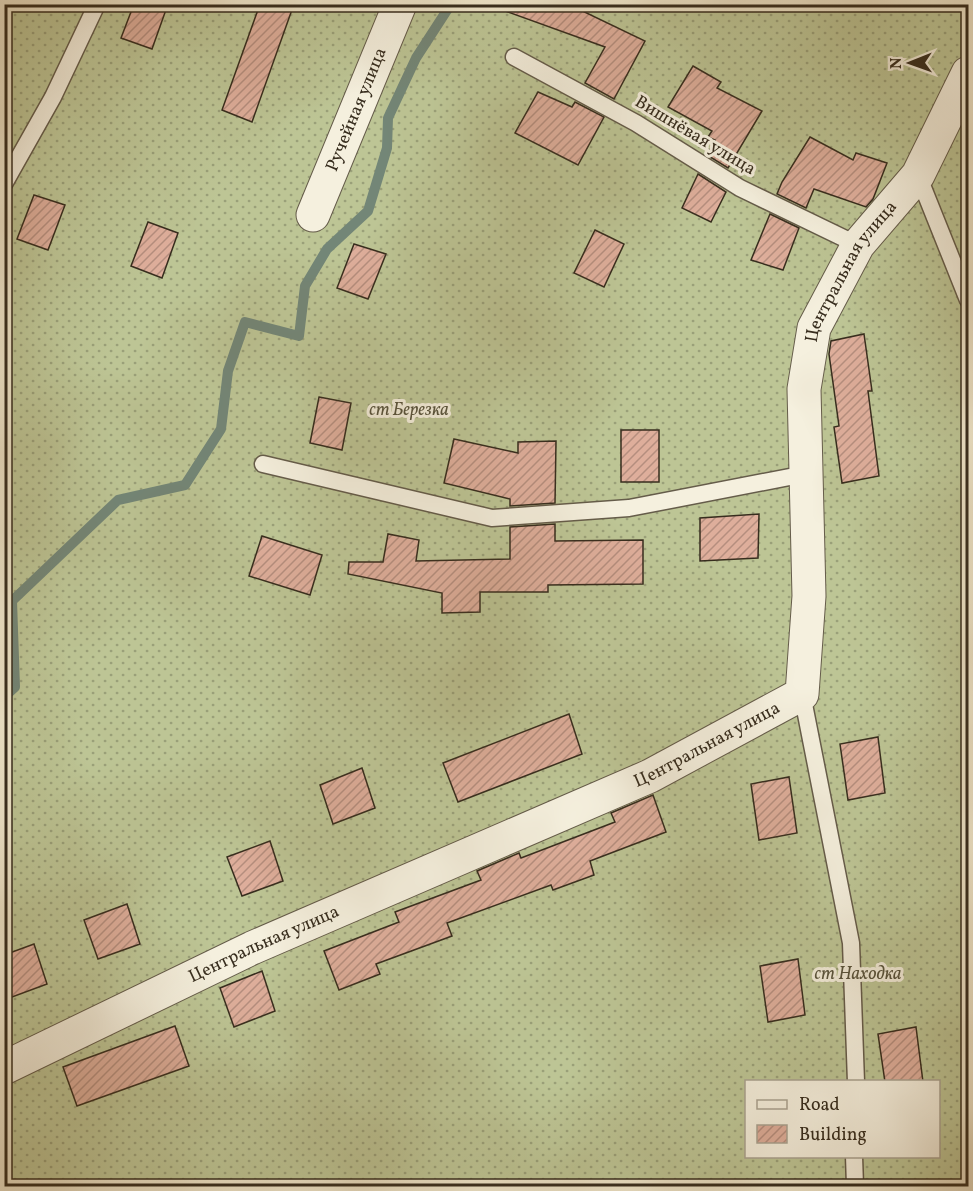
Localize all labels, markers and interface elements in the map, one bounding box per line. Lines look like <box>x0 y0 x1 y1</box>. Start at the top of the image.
north arrow <box>880 33 940 93</box>
street label: Ручейная улица <box>320 44 393 175</box>
text: N <box>886 57 908 69</box>
street label: Вишнёвая улица <box>630 90 760 182</box>
street label: Центральная улица <box>799 195 903 344</box>
park label: ст Березка <box>369 398 449 423</box>
street label: Центральная улица <box>630 695 785 794</box>
street label: Центральная улица <box>184 899 343 989</box>
park label: ст Находка <box>814 962 902 987</box>
legend <box>745 1080 940 1158</box>
text: Road <box>799 1093 840 1118</box>
text: Building <box>799 1123 867 1148</box>

